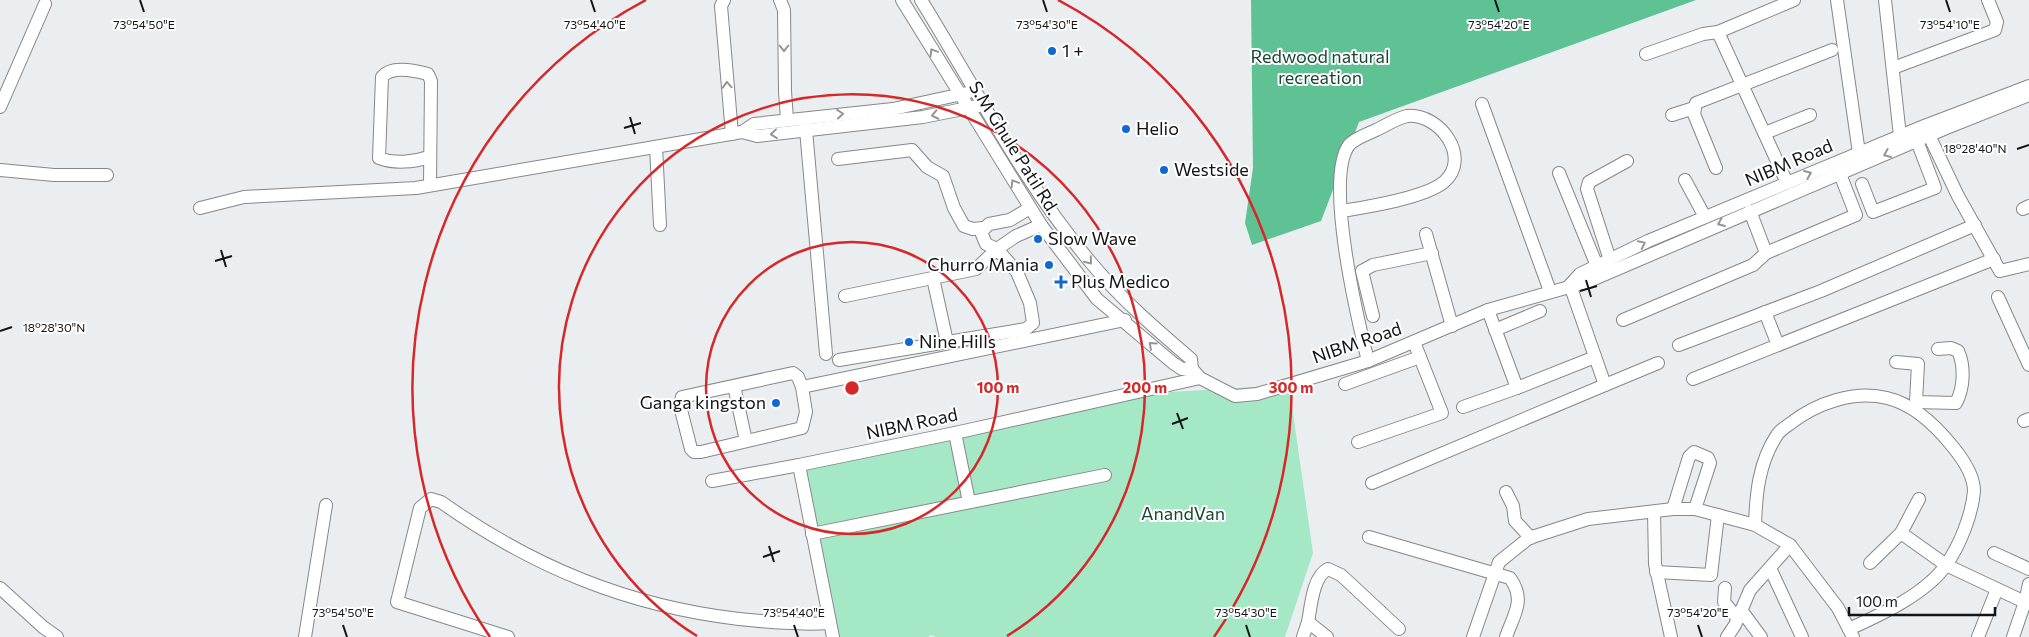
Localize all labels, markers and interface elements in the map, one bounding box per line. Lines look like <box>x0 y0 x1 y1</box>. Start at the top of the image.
text: 73°54'50"E <box>113 17 175 31</box>
text: 73°54'40"E <box>564 17 626 31</box>
text: 73°54'30"E <box>1016 17 1078 31</box>
text: 73°54'20"E <box>1468 17 1530 31</box>
text: 73°54'10"E <box>1920 17 1980 31</box>
place label: 1 + <box>1062 39 1084 61</box>
one-way arrow <box>779 44 789 52</box>
marker: 1 + <box>1046 45 1058 57</box>
park label: Redwood natural recreation <box>1251 45 1389 88</box>
one-way arrow <box>930 48 940 57</box>
street label: S.M Ghule Patil Rd. <box>965 77 1065 218</box>
one-way arrow <box>721 81 732 89</box>
one-way arrow <box>836 109 844 120</box>
one-way arrow <box>931 109 940 120</box>
place label: Helio <box>1136 117 1179 139</box>
marker: Helio <box>1120 123 1132 135</box>
one-way arrow <box>770 128 778 139</box>
street label: NIBM Road <box>1742 134 1836 190</box>
text: 18°28'40"N <box>1944 141 2006 155</box>
one-way arrow <box>1883 147 1892 158</box>
place label: Westside <box>1174 158 1249 180</box>
marker: Westside <box>1158 164 1170 176</box>
one-way arrow <box>1803 170 1812 181</box>
one-way arrow <box>1010 179 1020 188</box>
one-way arrow <box>1717 217 1726 228</box>
place label: Slow Wave <box>1048 227 1136 249</box>
marker: Slow Wave <box>1032 233 1044 245</box>
one-way arrow <box>1637 240 1646 250</box>
place label: Churro Mania <box>927 253 1039 275</box>
one-way arrow <box>1084 255 1093 264</box>
marker: Churro Mania <box>1043 259 1055 271</box>
place label: Plus Medico <box>1071 270 1170 292</box>
marker: Plus Medico <box>1055 276 1067 288</box>
street label: NIBM Road <box>1309 317 1404 368</box>
text: 18°28'30"N <box>23 320 85 334</box>
place label: Nine Hills <box>919 330 996 352</box>
marker: Nine Hills <box>903 336 915 348</box>
one-way arrow <box>1149 342 1158 351</box>
text: 100 m <box>977 378 1019 396</box>
text: 200 m <box>1123 378 1167 396</box>
text: 300 m <box>1269 378 1313 396</box>
centre of rings <box>843 379 861 397</box>
place label: Ganga kingston <box>640 391 766 413</box>
marker: Ganga kingston <box>770 397 782 409</box>
street label: NIBM Road <box>864 403 960 443</box>
park label: AnandVan <box>1141 502 1225 524</box>
scale bar <box>1849 584 1995 616</box>
text: 100 m <box>1856 592 1898 610</box>
text: 73°54'50"E <box>312 605 374 619</box>
text: 73°54'40"E <box>763 605 825 619</box>
text: 73°54'30"E <box>1215 605 1277 619</box>
text: 73°54'20"E <box>1667 605 1729 619</box>

